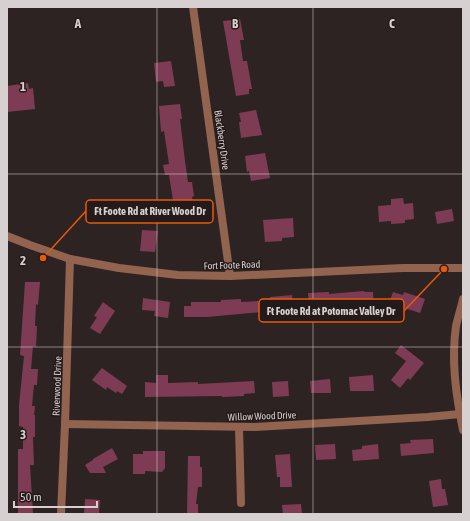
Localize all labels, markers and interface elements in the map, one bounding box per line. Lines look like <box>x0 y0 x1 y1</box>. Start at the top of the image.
text: A <box>74 16 82 31</box>
text: B <box>232 16 239 31</box>
text: C <box>389 16 395 31</box>
text: 1 <box>20 79 26 94</box>
street label: Blackberry Drive <box>212 109 232 171</box>
callout: Ft Foote Rd at River Wood Dr <box>86 200 213 223</box>
text: Ft Foote Rd at River Wood Dr <box>94 205 207 217</box>
text: 2 <box>20 253 26 268</box>
street label: Fort Foote Road <box>204 259 261 271</box>
callout: Ft Foote Rd at Potomac Valley Dr <box>259 299 404 322</box>
text: Ft Foote Rd at Potomac Valley Dr <box>267 305 396 317</box>
street label: Riverwood Drive <box>50 356 64 416</box>
street label: Willow Wood Drive <box>228 409 297 423</box>
text: 3 <box>20 427 26 442</box>
scale bar <box>14 483 97 509</box>
text: 50 m <box>20 490 42 504</box>

